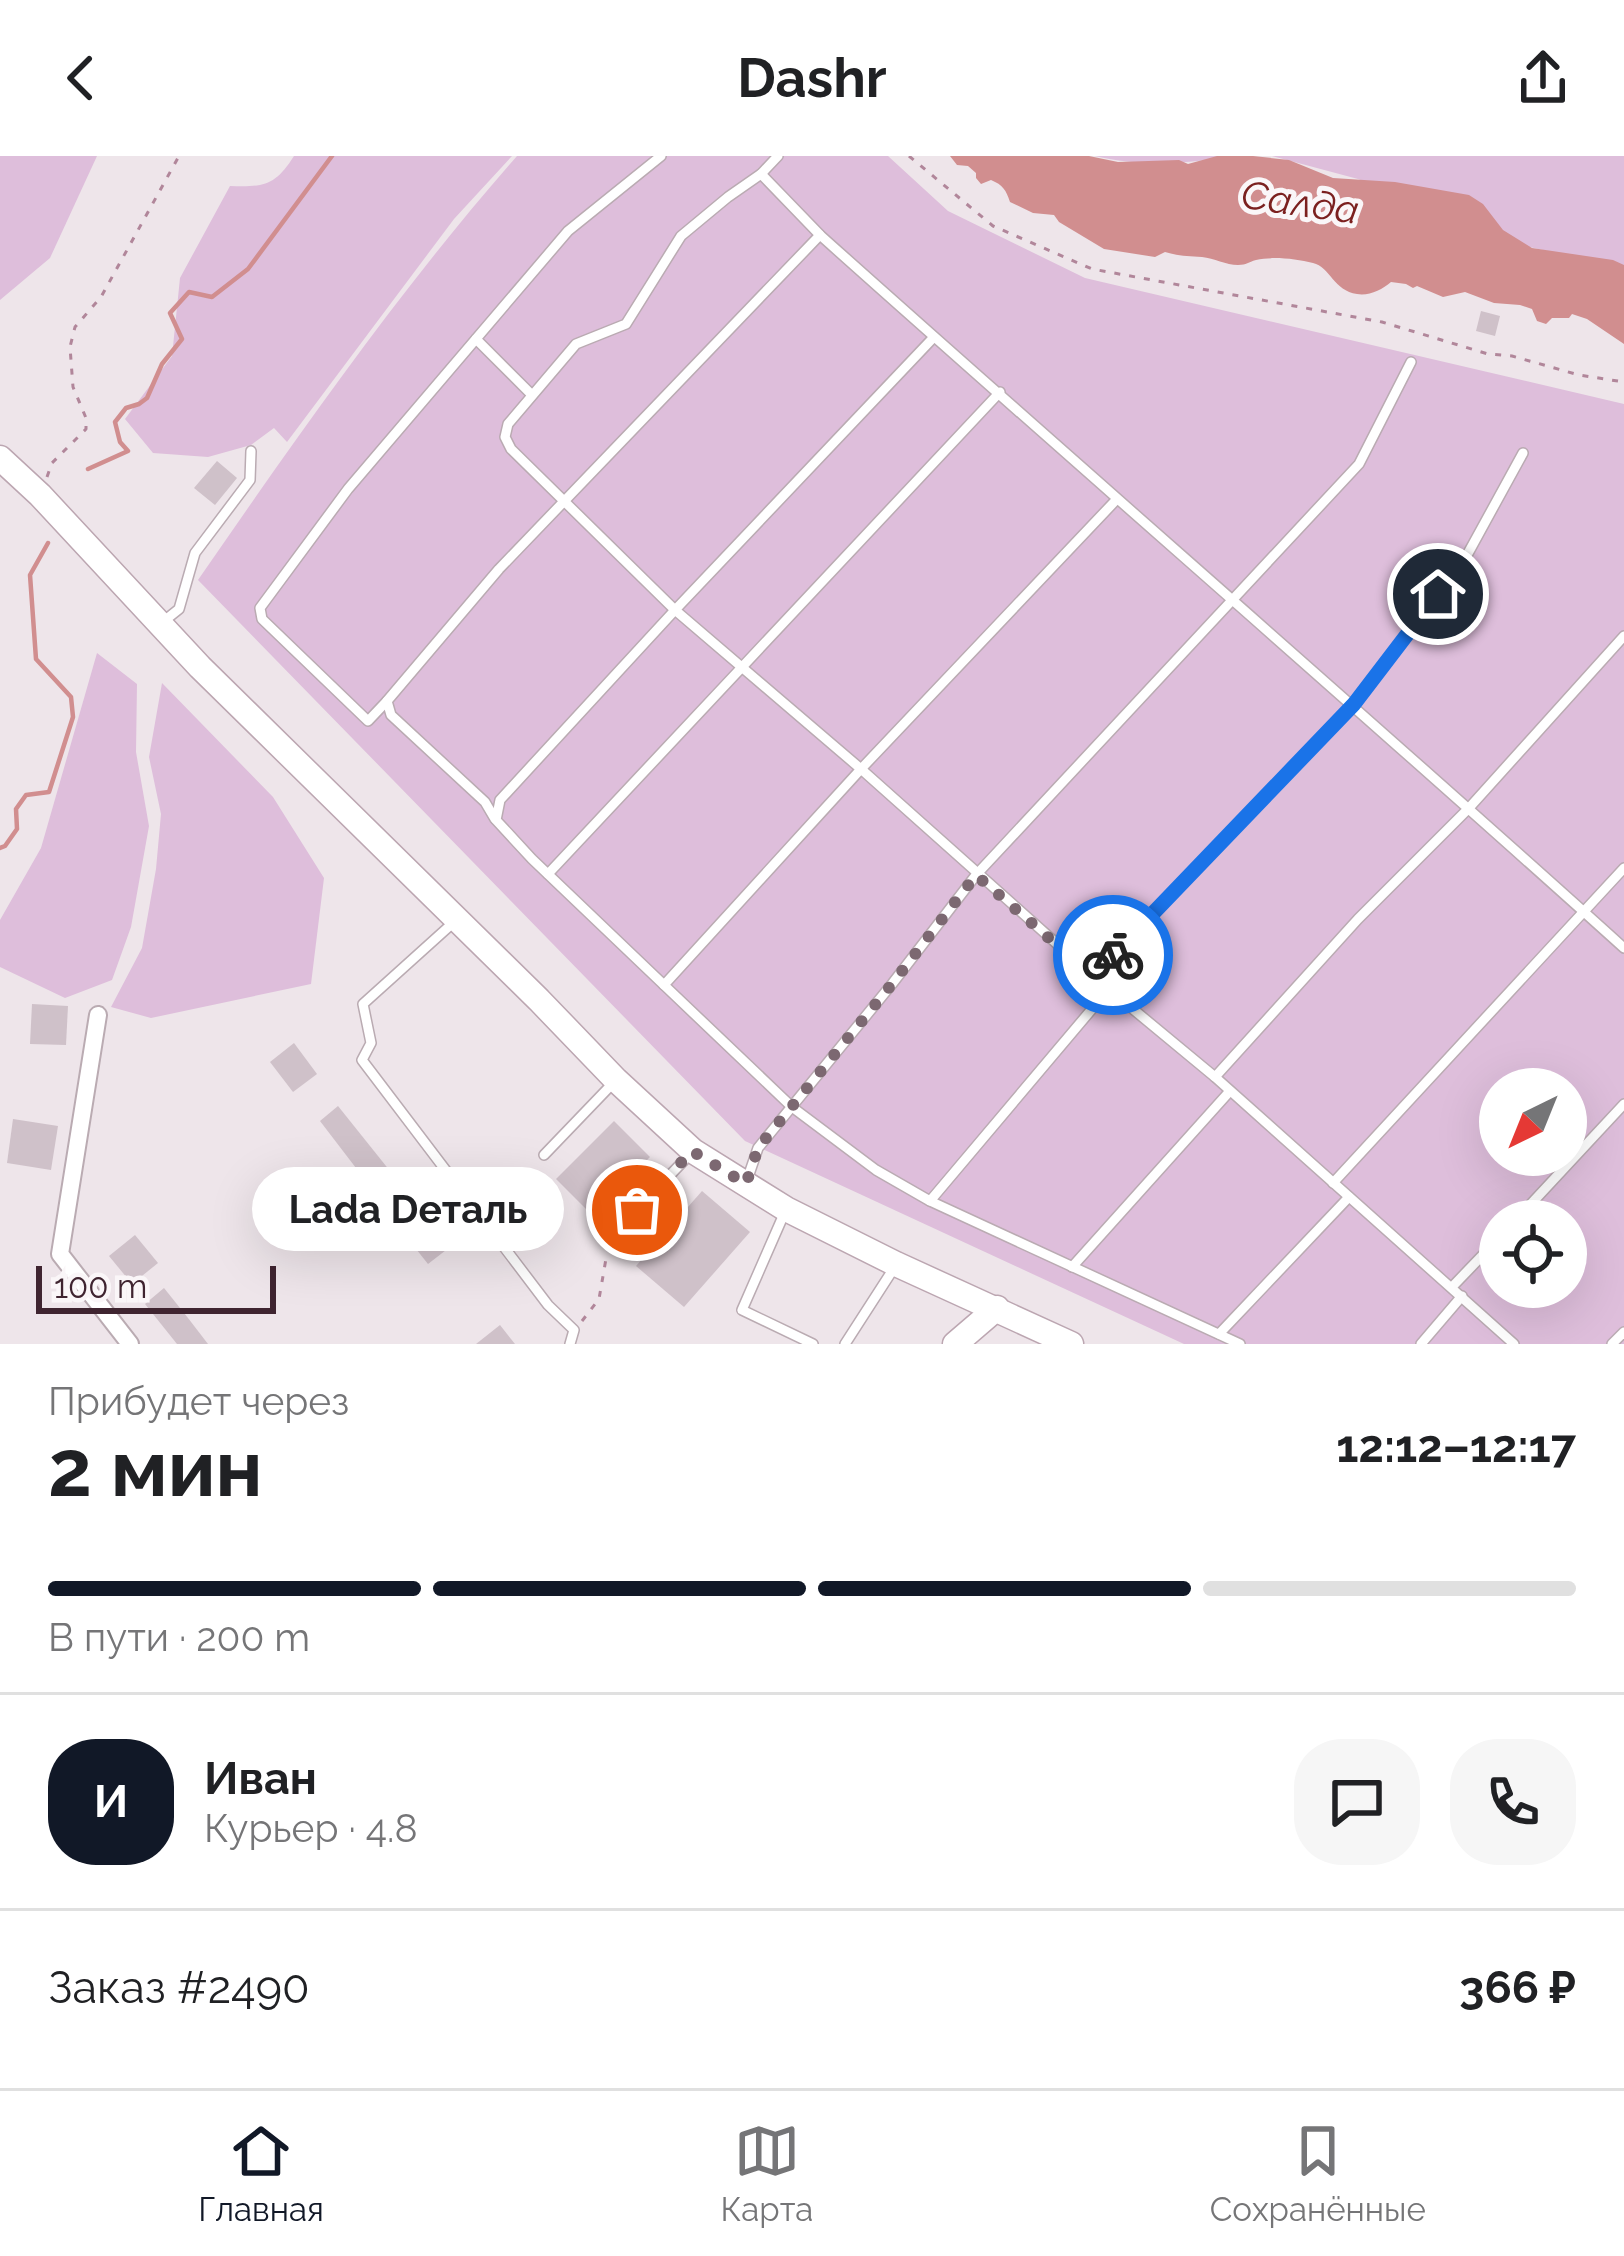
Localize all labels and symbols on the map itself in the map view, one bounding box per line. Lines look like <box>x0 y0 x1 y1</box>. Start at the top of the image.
water label: Салда <box>1238 171 1362 233</box>
pin <box>1387 543 1489 645</box>
courier <box>1053 895 1173 1015</box>
north arrow <box>1479 1068 1587 1176</box>
pin <box>586 1159 688 1261</box>
callout: Lada Dеталь <box>253 1168 565 1252</box>
scale bar <box>36 1260 276 1313</box>

